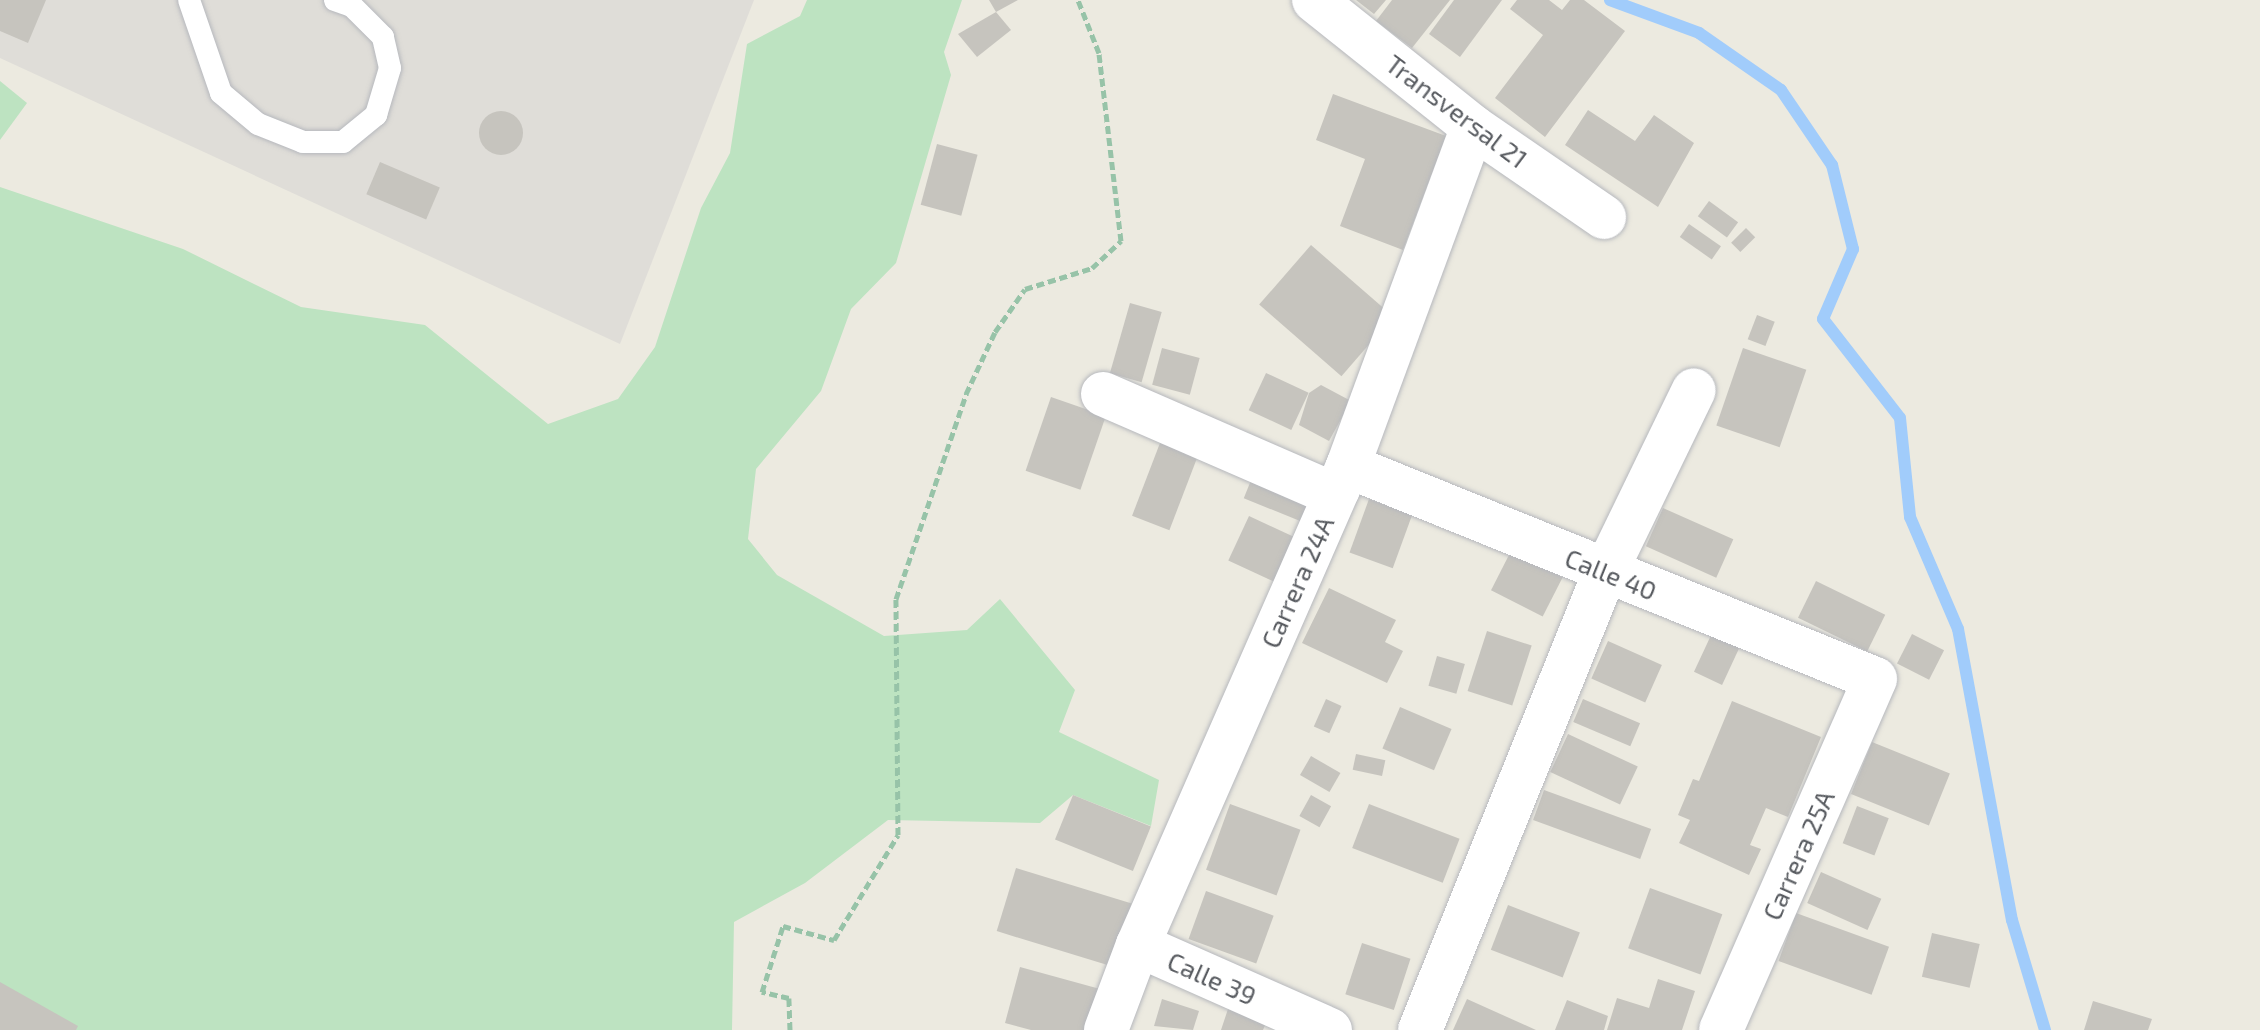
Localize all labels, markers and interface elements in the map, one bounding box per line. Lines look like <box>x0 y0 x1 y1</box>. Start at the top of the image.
street label: Transversal 21 <box>1380 48 1534 174</box>
street label: Carrera 24A <box>1254 511 1340 653</box>
street label: Calle 40 <box>1561 542 1661 606</box>
street label: Carrera 25A <box>1756 785 1840 925</box>
street label: Calle 39 <box>1163 945 1261 1011</box>

